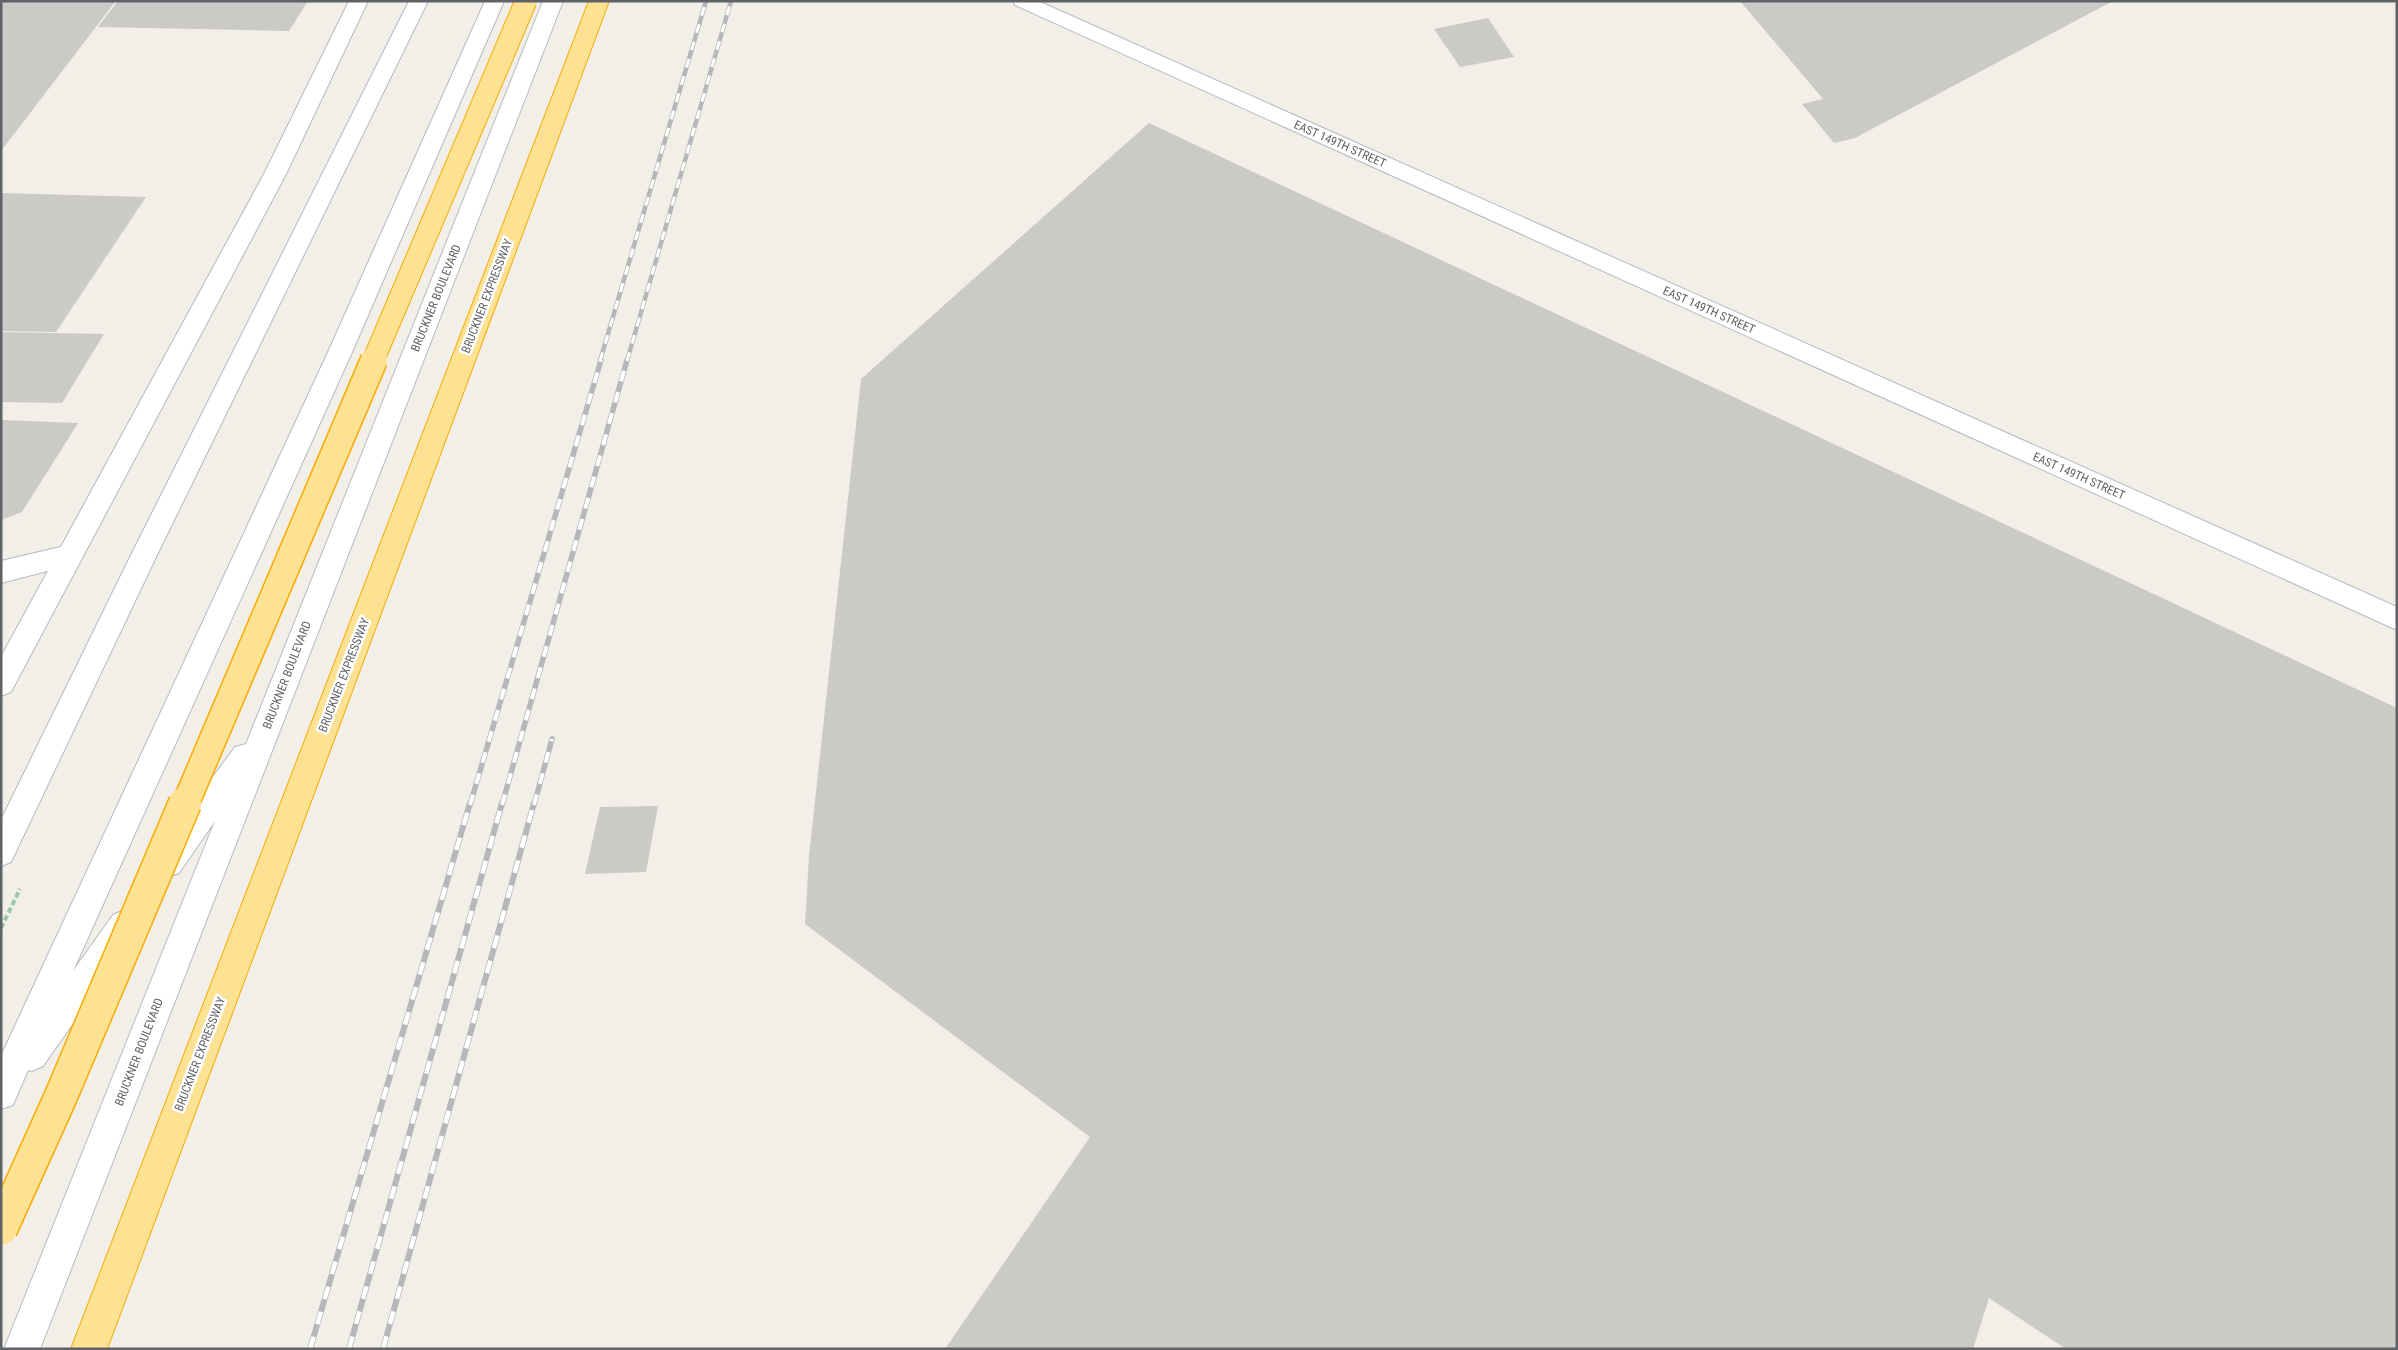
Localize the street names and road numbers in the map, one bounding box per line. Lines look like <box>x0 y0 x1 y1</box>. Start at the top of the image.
street label: EAST 149TH STREET <box>1292 117 1388 171</box>
street label: BRUCKNER EXPRESSWAY <box>459 236 515 355</box>
street label: BRUCKNER BOULEVARD <box>408 242 464 354</box>
street label: EAST 149TH STREET <box>1661 283 1757 337</box>
street label: EAST 149TH STREET <box>2031 449 2127 503</box>
street label: BRUCKNER EXPRESSWAY <box>316 615 372 734</box>
street label: BRUCKNER BOULEVARD <box>260 619 314 731</box>
street label: BRUCKNER EXPRESSWAY <box>172 994 228 1113</box>
street label: BRUCKNER BOULEVARD <box>112 996 166 1108</box>

